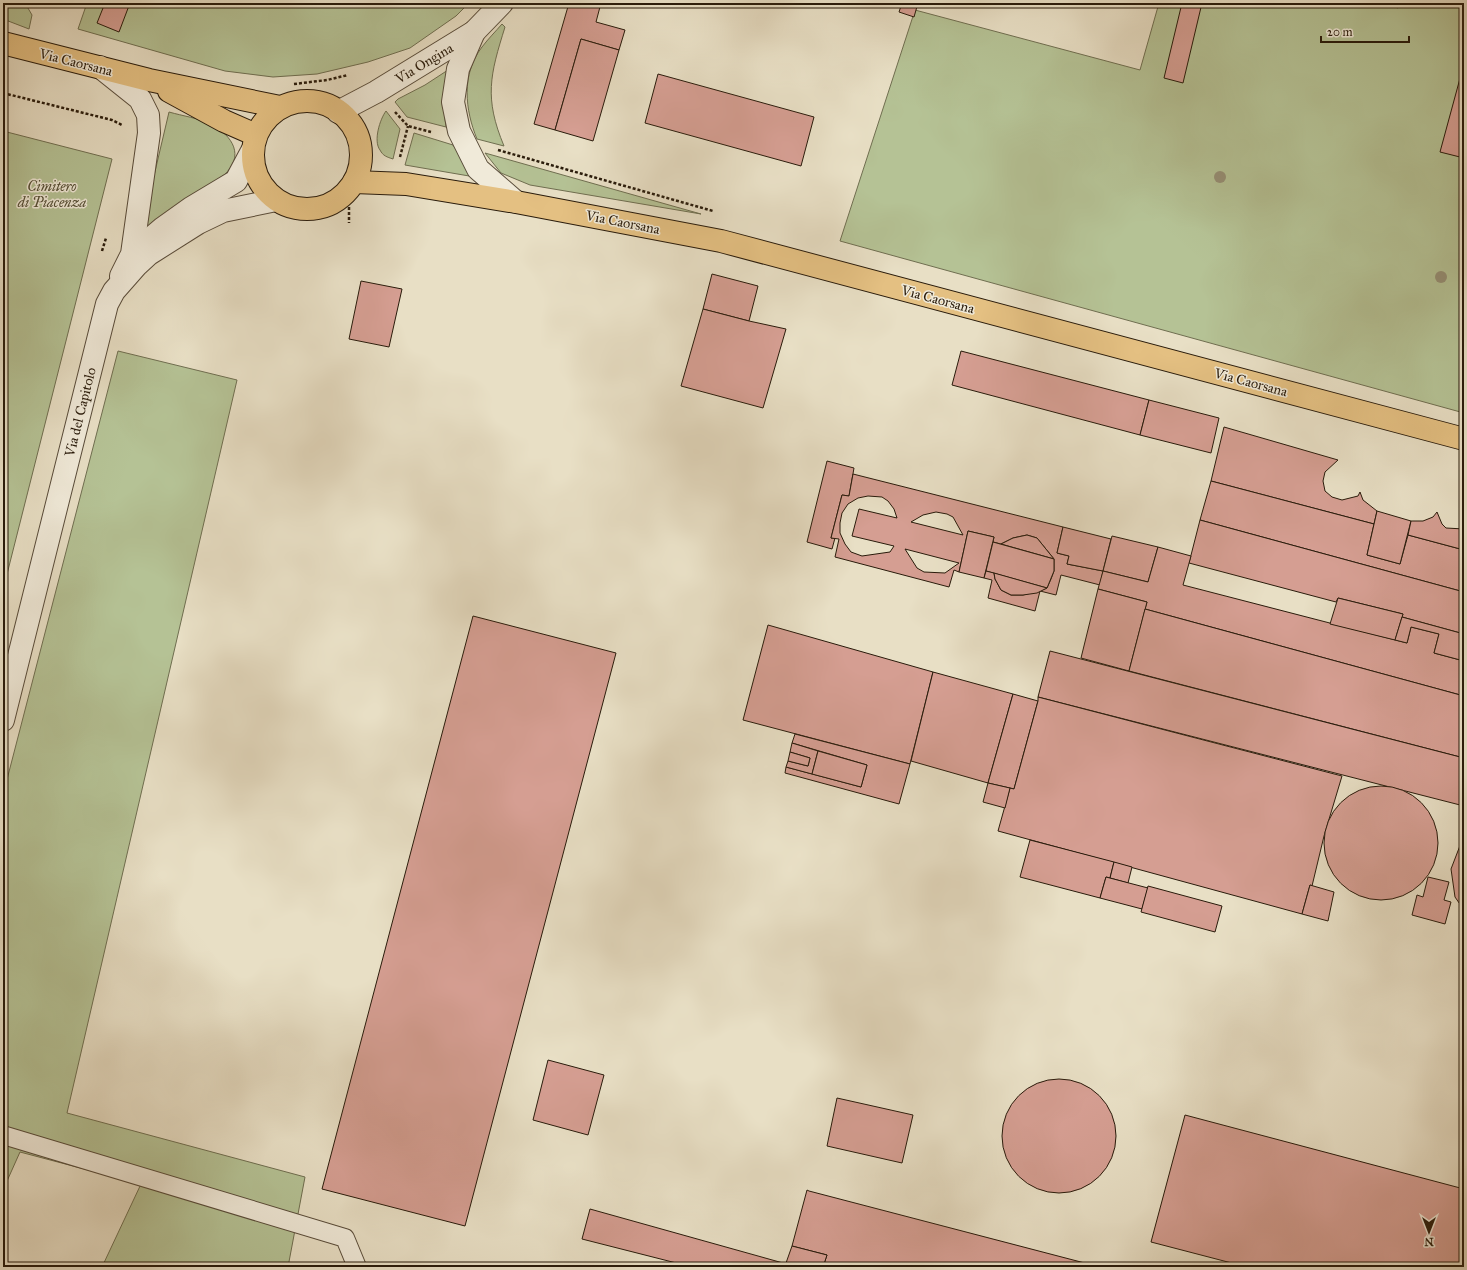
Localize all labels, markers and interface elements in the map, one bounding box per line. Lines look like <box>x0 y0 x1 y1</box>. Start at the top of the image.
scale bar <box>1321 18 1409 44</box>
text: 20 m <box>1327 25 1353 39</box>
street label: Via Ongina <box>391 39 456 88</box>
street label: Via Caorsana <box>37 45 114 80</box>
park label: Cimitero di Piacenza <box>17 178 87 211</box>
street label: Via Caorsana <box>584 207 661 238</box>
street label: Via Caorsana <box>899 281 976 317</box>
street label: Via Caorsana <box>1212 364 1289 400</box>
street label: Via del Capitolo <box>61 366 100 459</box>
north arrow <box>1409 1212 1449 1252</box>
text: N <box>1424 1235 1434 1248</box>

